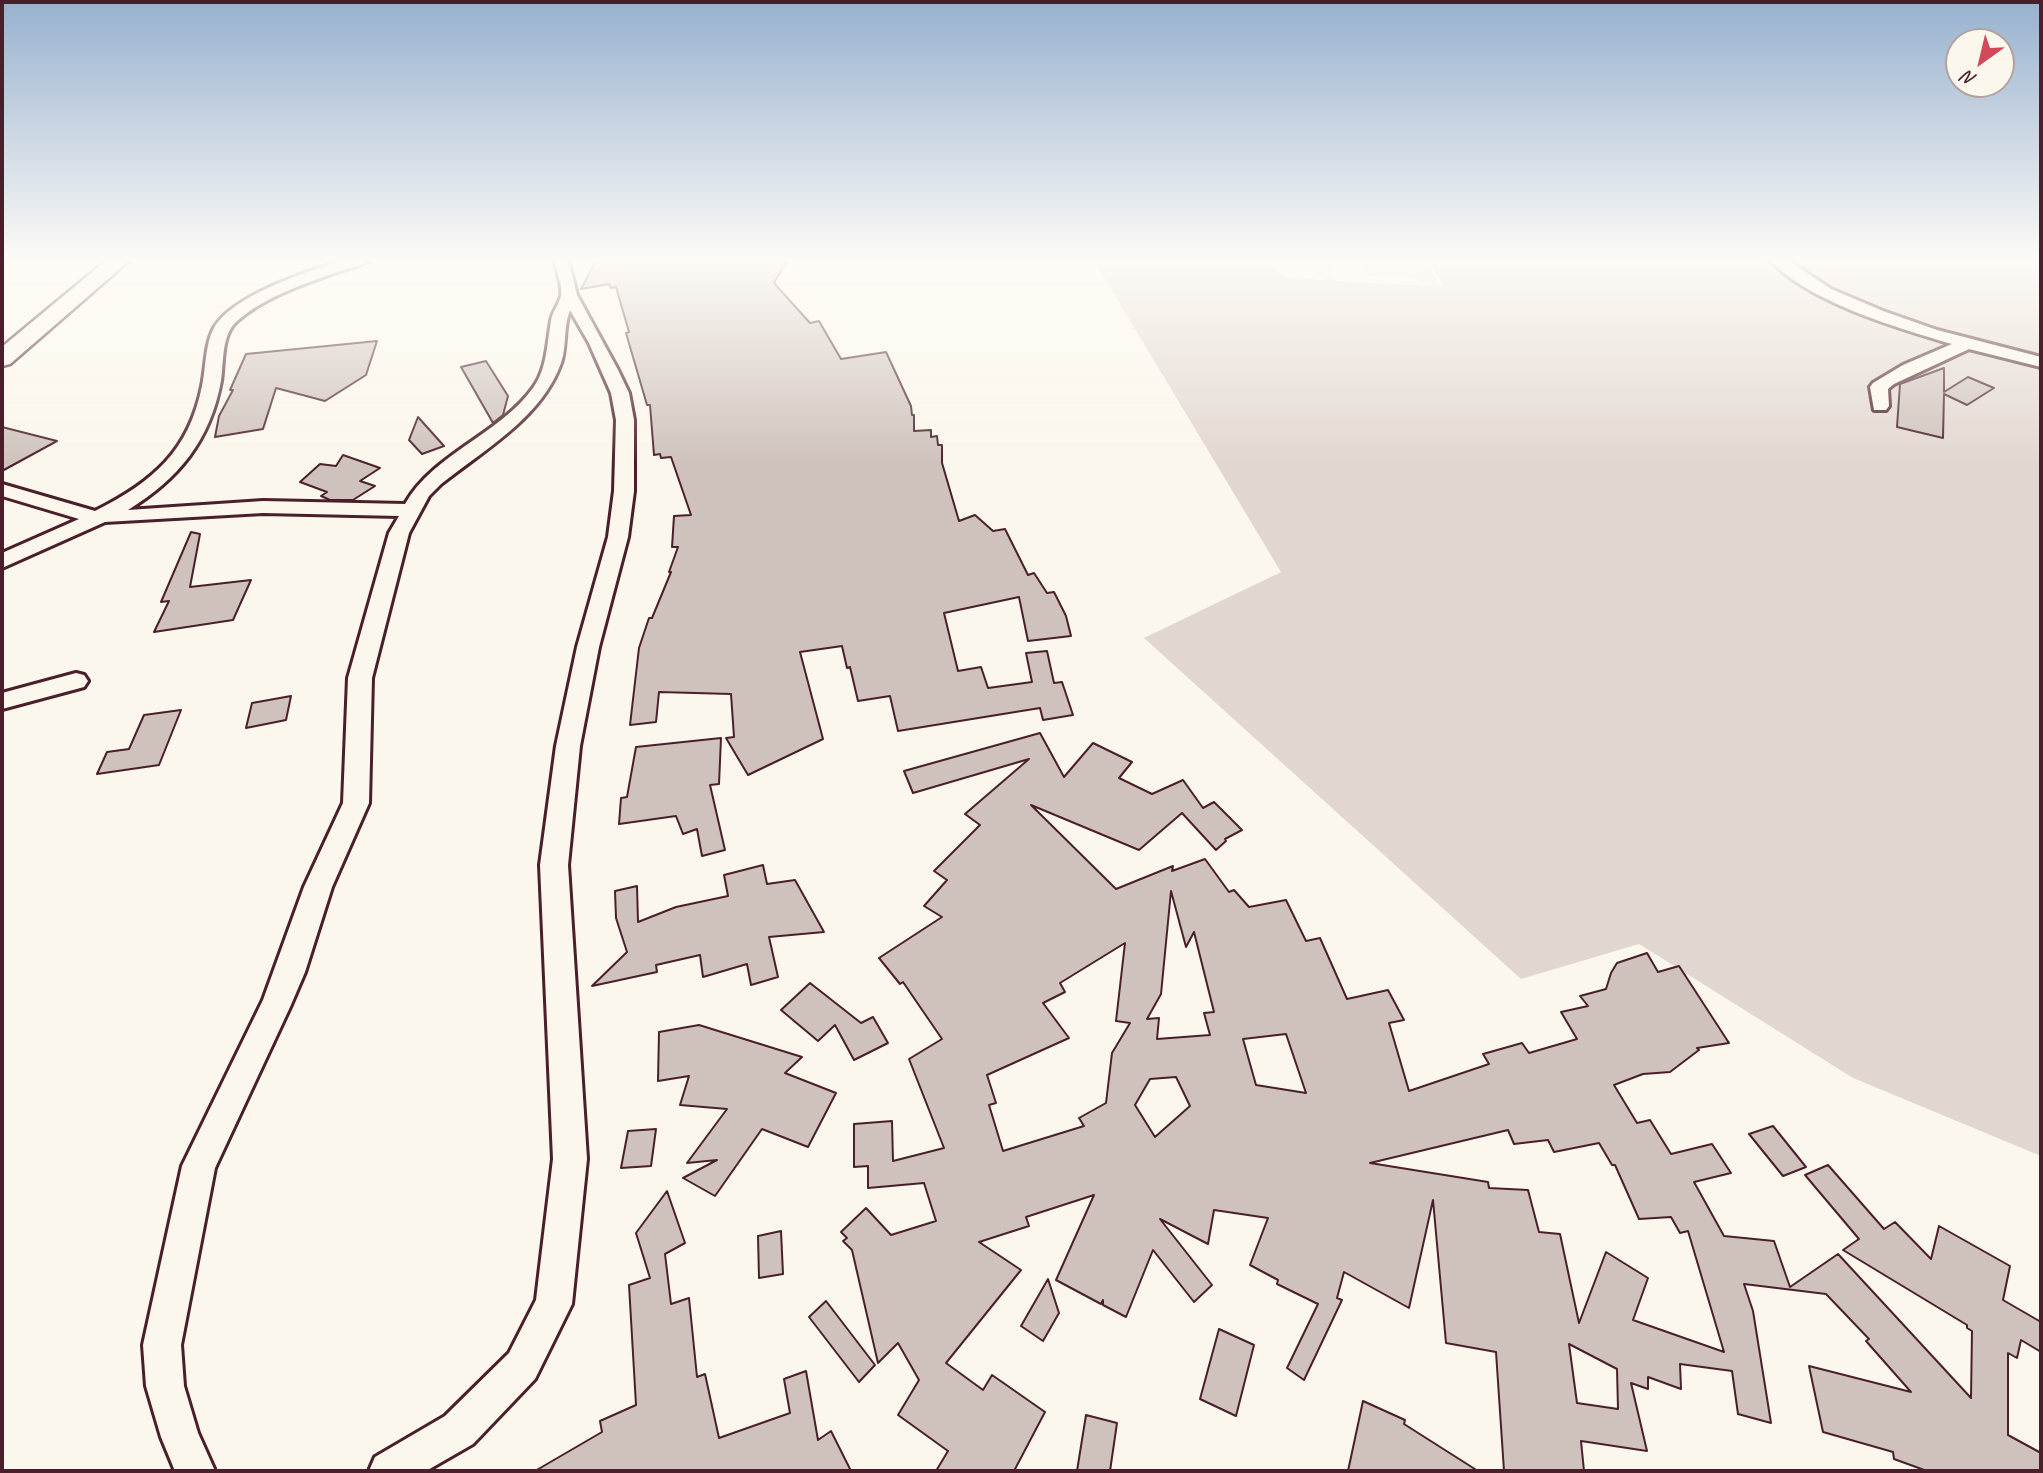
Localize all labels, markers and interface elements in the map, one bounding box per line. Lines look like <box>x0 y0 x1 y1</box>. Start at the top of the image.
north arrow <box>1945 28 2015 98</box>
text: N <box>1958 66 1981 92</box>

